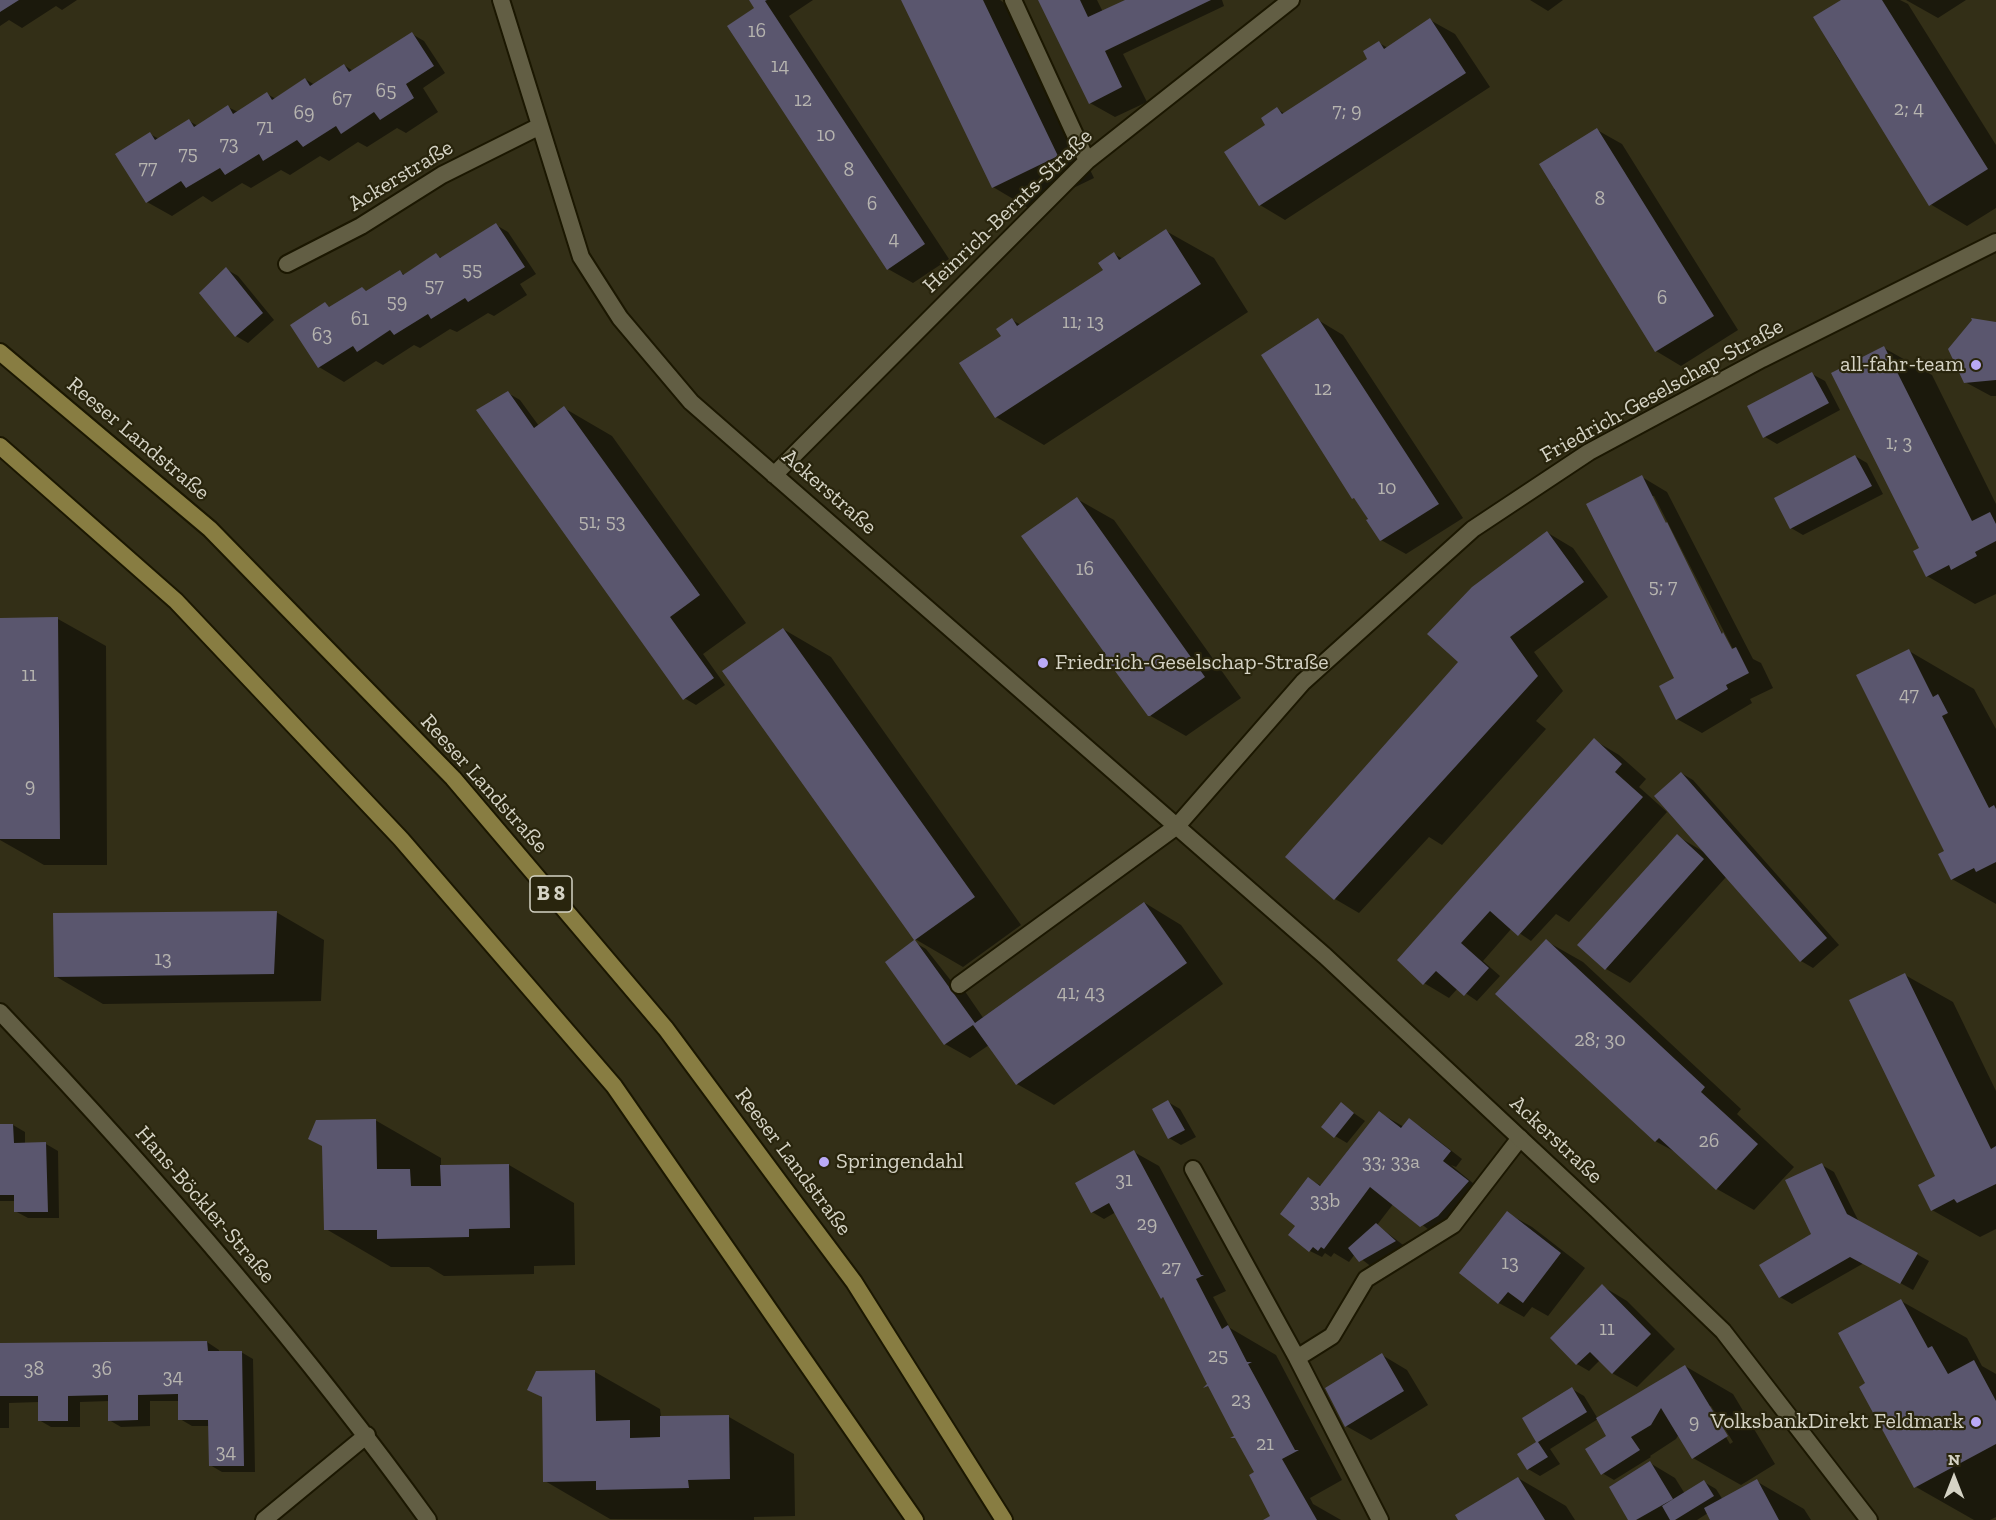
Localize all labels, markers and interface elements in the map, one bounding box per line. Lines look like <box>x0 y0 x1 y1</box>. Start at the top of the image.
house number: 16 <box>748 19 766 43</box>
house number: 14 <box>771 54 789 78</box>
house number: 65 <box>376 79 396 103</box>
house number: 67 <box>332 87 352 111</box>
house number: 12 <box>794 88 812 112</box>
house number: 2; 4 <box>1894 97 1924 121</box>
house number: 7; 9 <box>1332 99 1362 123</box>
house number: 69 <box>293 101 315 125</box>
house number: 71 <box>256 115 274 139</box>
house number: 10 <box>816 123 836 147</box>
street label: Heinrich-Bernts-Straße <box>918 123 1098 299</box>
house number: 73 <box>219 132 239 156</box>
street label: Ackerstraße <box>344 135 458 217</box>
house number: 75 <box>178 142 198 166</box>
house number: 77 <box>139 156 157 180</box>
house number: 8 <box>844 158 854 182</box>
house number: 8 <box>1595 187 1605 211</box>
house number: 6 <box>867 192 877 216</box>
house number: 4 <box>889 227 899 251</box>
house number: 55 <box>462 258 482 282</box>
house number: 57 <box>424 274 444 298</box>
house number: 6 <box>1657 286 1667 310</box>
house number: 59 <box>387 290 407 314</box>
house number: 61 <box>351 307 369 331</box>
house number: 11; 13 <box>1062 310 1104 334</box>
street label: Friedrich-Geselschap-Straße <box>1536 313 1788 469</box>
house number: 63 <box>312 323 332 347</box>
place label: all-fahr-team <box>1840 352 1964 378</box>
marker: all-fahr-team <box>1969 358 1983 372</box>
street label: Reeser Landstraße <box>61 372 215 506</box>
house number: 12 <box>1314 377 1332 401</box>
house number: 1; 3 <box>1886 431 1912 455</box>
street label: Ackerstraße <box>776 444 882 540</box>
house number: 10 <box>1377 476 1397 500</box>
house number: 51; 53 <box>578 510 626 534</box>
house number: 16 <box>1076 557 1094 581</box>
house number: 5; 7 <box>1649 575 1677 599</box>
place label: Friedrich-Geselschap-Straße <box>1055 650 1329 676</box>
marker: Friedrich-Geselschap-Straße <box>1036 656 1050 670</box>
house number: 11 <box>21 663 37 687</box>
house number: 47 <box>1899 683 1919 707</box>
street label: Reeser Landstraße <box>415 709 553 859</box>
house number: 9 <box>25 774 35 798</box>
road number: B 8 <box>530 876 572 912</box>
house number: 13 <box>154 947 172 971</box>
house number: 41; 43 <box>1057 981 1105 1005</box>
house number: 28; 30 <box>1574 1028 1626 1052</box>
street label: Reeser Landstraße <box>729 1083 857 1241</box>
street label: Ackerstraße <box>1504 1090 1608 1190</box>
street label: Hans-Böckler-Straße <box>129 1121 281 1289</box>
house number: 26 <box>1699 1129 1719 1153</box>
place label: Springendahl <box>836 1149 964 1175</box>
house number: 33; 33a <box>1362 1150 1420 1174</box>
marker: Springendahl <box>817 1155 831 1169</box>
house number: 31 <box>1115 1168 1133 1192</box>
house number: 33b <box>1310 1189 1340 1213</box>
house number: 29 <box>1137 1212 1157 1236</box>
house number: 13 <box>1501 1251 1519 1275</box>
house number: 27 <box>1161 1256 1181 1280</box>
house number: 11 <box>1599 1317 1615 1341</box>
house number: 25 <box>1208 1344 1228 1368</box>
house number: 38 <box>24 1357 44 1381</box>
house number: 36 <box>92 1357 112 1381</box>
house number: 34 <box>163 1365 183 1389</box>
house number: 23 <box>1231 1388 1251 1412</box>
place label: VolksbankDirekt Feldmark <box>1710 1409 1964 1435</box>
house number: 9 <box>1689 1410 1699 1434</box>
marker: VolksbankDirekt Feldmark <box>1969 1415 1983 1429</box>
house number: 21 <box>1256 1432 1274 1456</box>
house number: 34 <box>216 1440 236 1464</box>
north arrow <box>1924 1448 1984 1508</box>
text: N <box>1948 1450 1960 1469</box>

